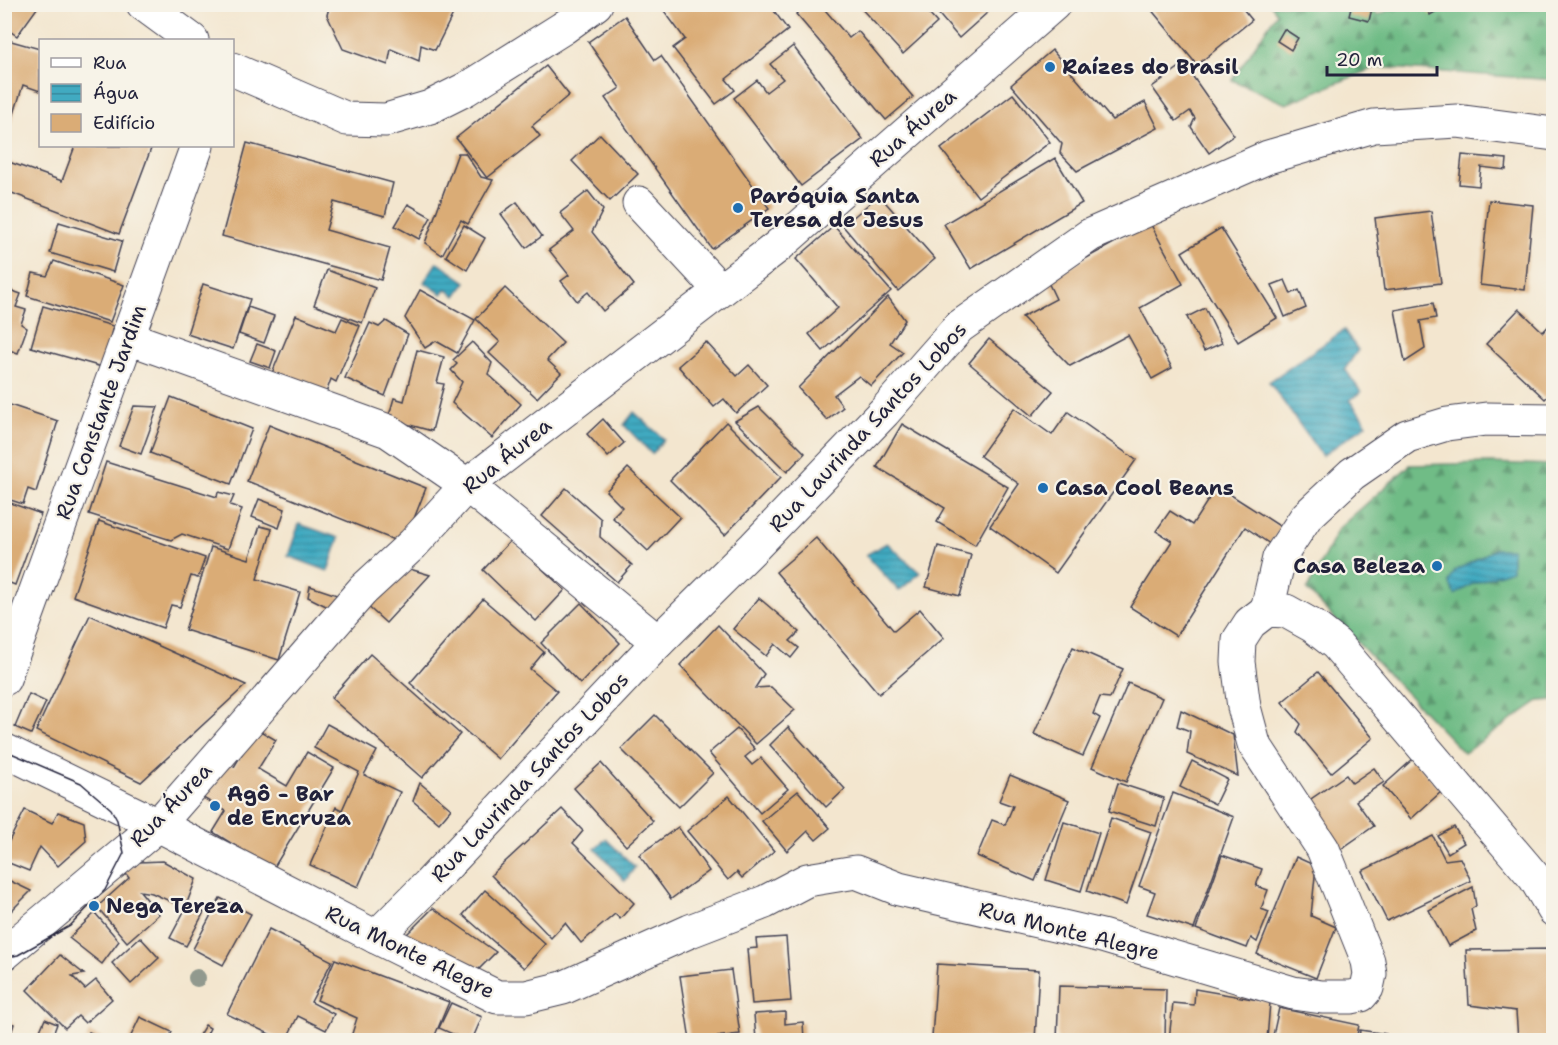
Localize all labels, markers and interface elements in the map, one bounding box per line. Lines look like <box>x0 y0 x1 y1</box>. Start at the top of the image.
legend <box>39 39 234 147</box>
scale bar <box>1327 39 1436 77</box>
text: 20 m <box>1336 48 1382 72</box>
text: Rua <box>93 51 126 75</box>
place label: Raízes do Brasil <box>1062 53 1238 81</box>
marker: Raízes do Brasil <box>1043 60 1057 74</box>
text: Água <box>93 81 138 105</box>
street label: Rua Áurea <box>863 82 962 174</box>
text: Edifício <box>93 111 155 135</box>
place label: Paróquia Santa Teresa de Jesus <box>750 182 924 234</box>
marker: Paróquia Santa Teresa de Jesus <box>731 201 745 215</box>
street label: Rua Constante Jardim <box>49 300 153 524</box>
street label: Rua Laurinda Santos Lobos <box>763 316 973 538</box>
street label: Rua Áurea <box>456 411 557 500</box>
place label: Casa Cool Beans <box>1055 474 1234 502</box>
marker: Casa Cool Beans <box>1036 481 1050 495</box>
place label: Casa Beleza <box>1293 552 1426 580</box>
marker: Casa Beleza <box>1430 559 1444 573</box>
street label: Rua Laurinda Santos Lobos <box>425 666 635 888</box>
street label: Rua Áurea <box>123 756 218 853</box>
place label: Agô - Bar de Encruza <box>227 780 352 832</box>
marker: Agô - Bar de Encruza <box>208 799 222 813</box>
place label: Nega Tereza <box>106 892 244 920</box>
street label: Rua Monte Alegre <box>976 895 1162 967</box>
marker: Nega Tereza <box>87 899 101 913</box>
street label: Rua Monte Alegre <box>321 899 499 1005</box>

